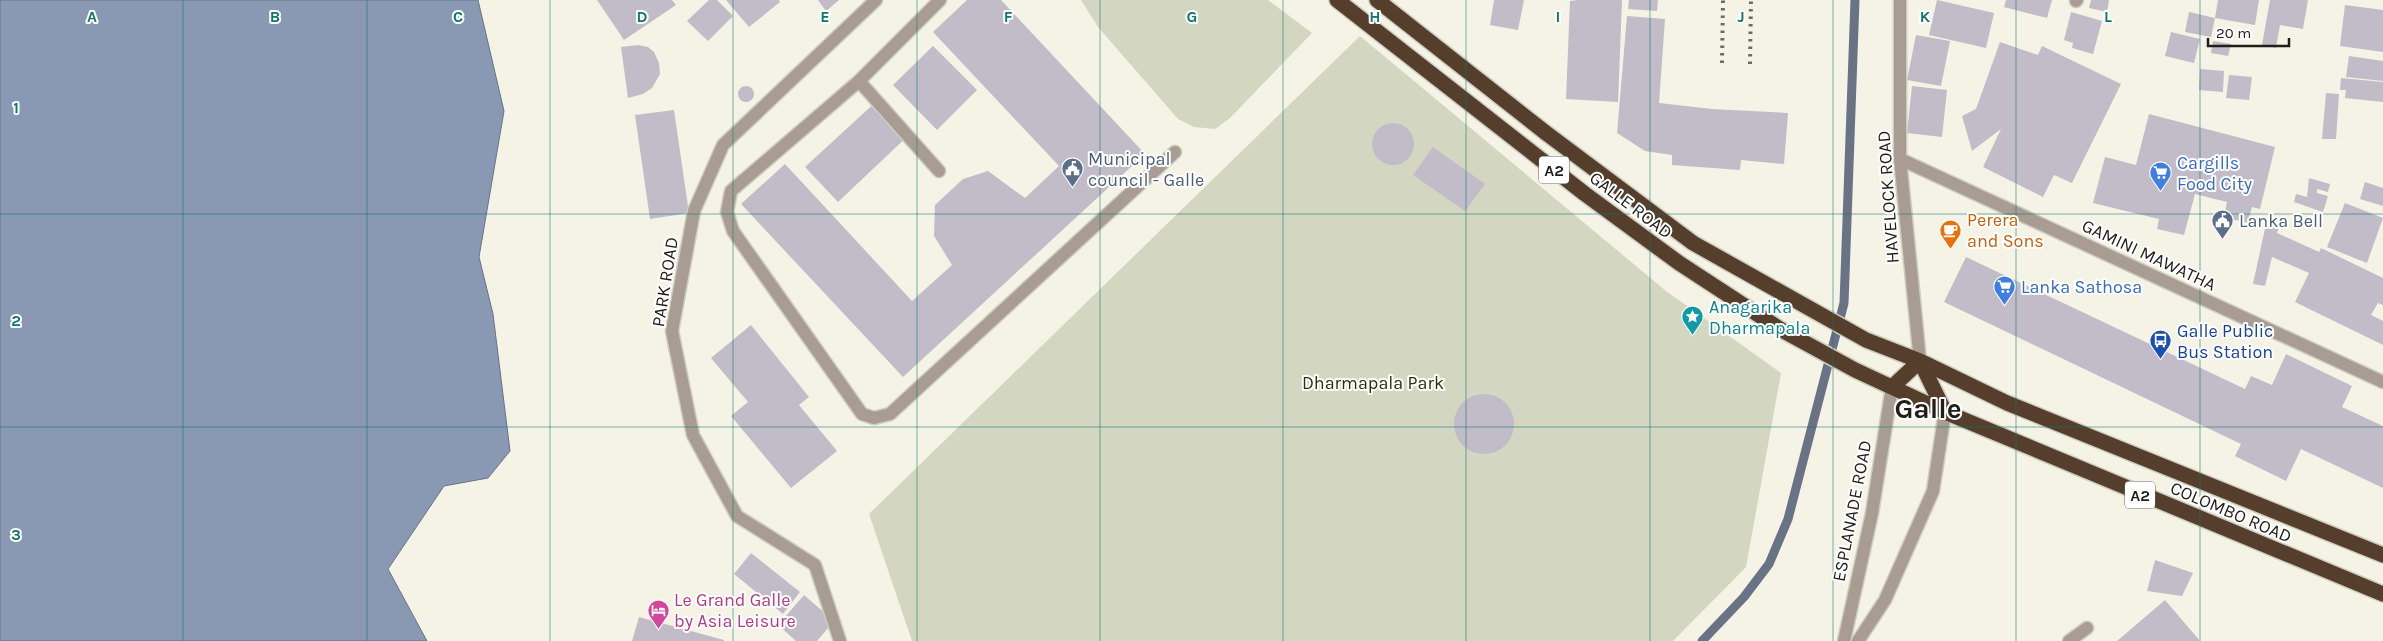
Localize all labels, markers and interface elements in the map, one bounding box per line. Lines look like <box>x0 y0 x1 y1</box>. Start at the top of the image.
text: A <box>87 7 97 26</box>
text: B <box>270 7 280 26</box>
text: C <box>453 7 463 26</box>
text: D <box>637 7 648 26</box>
text: E <box>820 7 830 26</box>
text: F <box>1004 7 1013 26</box>
text: G <box>1187 7 1197 26</box>
text: H <box>1369 7 1381 26</box>
text: I <box>1556 7 1560 26</box>
text: J <box>1737 7 1745 26</box>
text: K <box>1920 7 1931 26</box>
text: L <box>2104 7 2112 26</box>
scale bar <box>2208 15 2289 47</box>
text: 20 m <box>2216 24 2251 42</box>
text: 1 <box>13 98 19 117</box>
street label: HAVELOCK ROAD <box>1872 130 1904 264</box>
place label: Municipal council - Galle <box>1088 148 1204 191</box>
place label: Cargills Food City <box>2177 152 2253 195</box>
road number: A2 <box>1539 156 1569 184</box>
public building icon: Municipal council - Galle <box>1060 157 1084 188</box>
supermarket icon: Cargills Food City <box>2149 161 2173 192</box>
street label: GALLE ROAD <box>1585 167 1677 243</box>
place label: Perera and Sons <box>1967 209 2044 252</box>
public building icon: Lanka Bell <box>2211 209 2235 240</box>
place label: Lanka Bell <box>2239 210 2323 232</box>
street label: GAMINI MAWATHA <box>2078 214 2220 296</box>
cafe icon: Perera and Sons <box>1939 218 1963 249</box>
street label: PARK ROAD <box>647 235 683 329</box>
supermarket icon: Lanka Sathosa <box>1993 275 2017 306</box>
place label: Lanka Sathosa <box>2021 276 2142 298</box>
place label: Anagarika Dharmapala <box>1709 296 1810 339</box>
place icon: Anagarika Dharmapala <box>1681 305 1705 336</box>
text: 2 <box>11 311 21 330</box>
place label: Galle Public Bus Station <box>2177 320 2273 363</box>
bus stop icon: Galle Public Bus Station <box>2149 329 2173 360</box>
park label: Dharmapala Park <box>1302 372 1444 394</box>
district label: Galle <box>1894 392 1962 425</box>
street label: ESPLANADE ROAD <box>1828 438 1876 584</box>
street label: COLOMBO ROAD <box>2167 476 2295 548</box>
road number: A2 <box>2125 482 2155 508</box>
text: 3 <box>11 525 21 544</box>
place label: Le Grand Galle by Asia Leisure <box>674 589 796 632</box>
hotel icon: Le Grand Galle by Asia Leisure <box>646 598 670 629</box>

